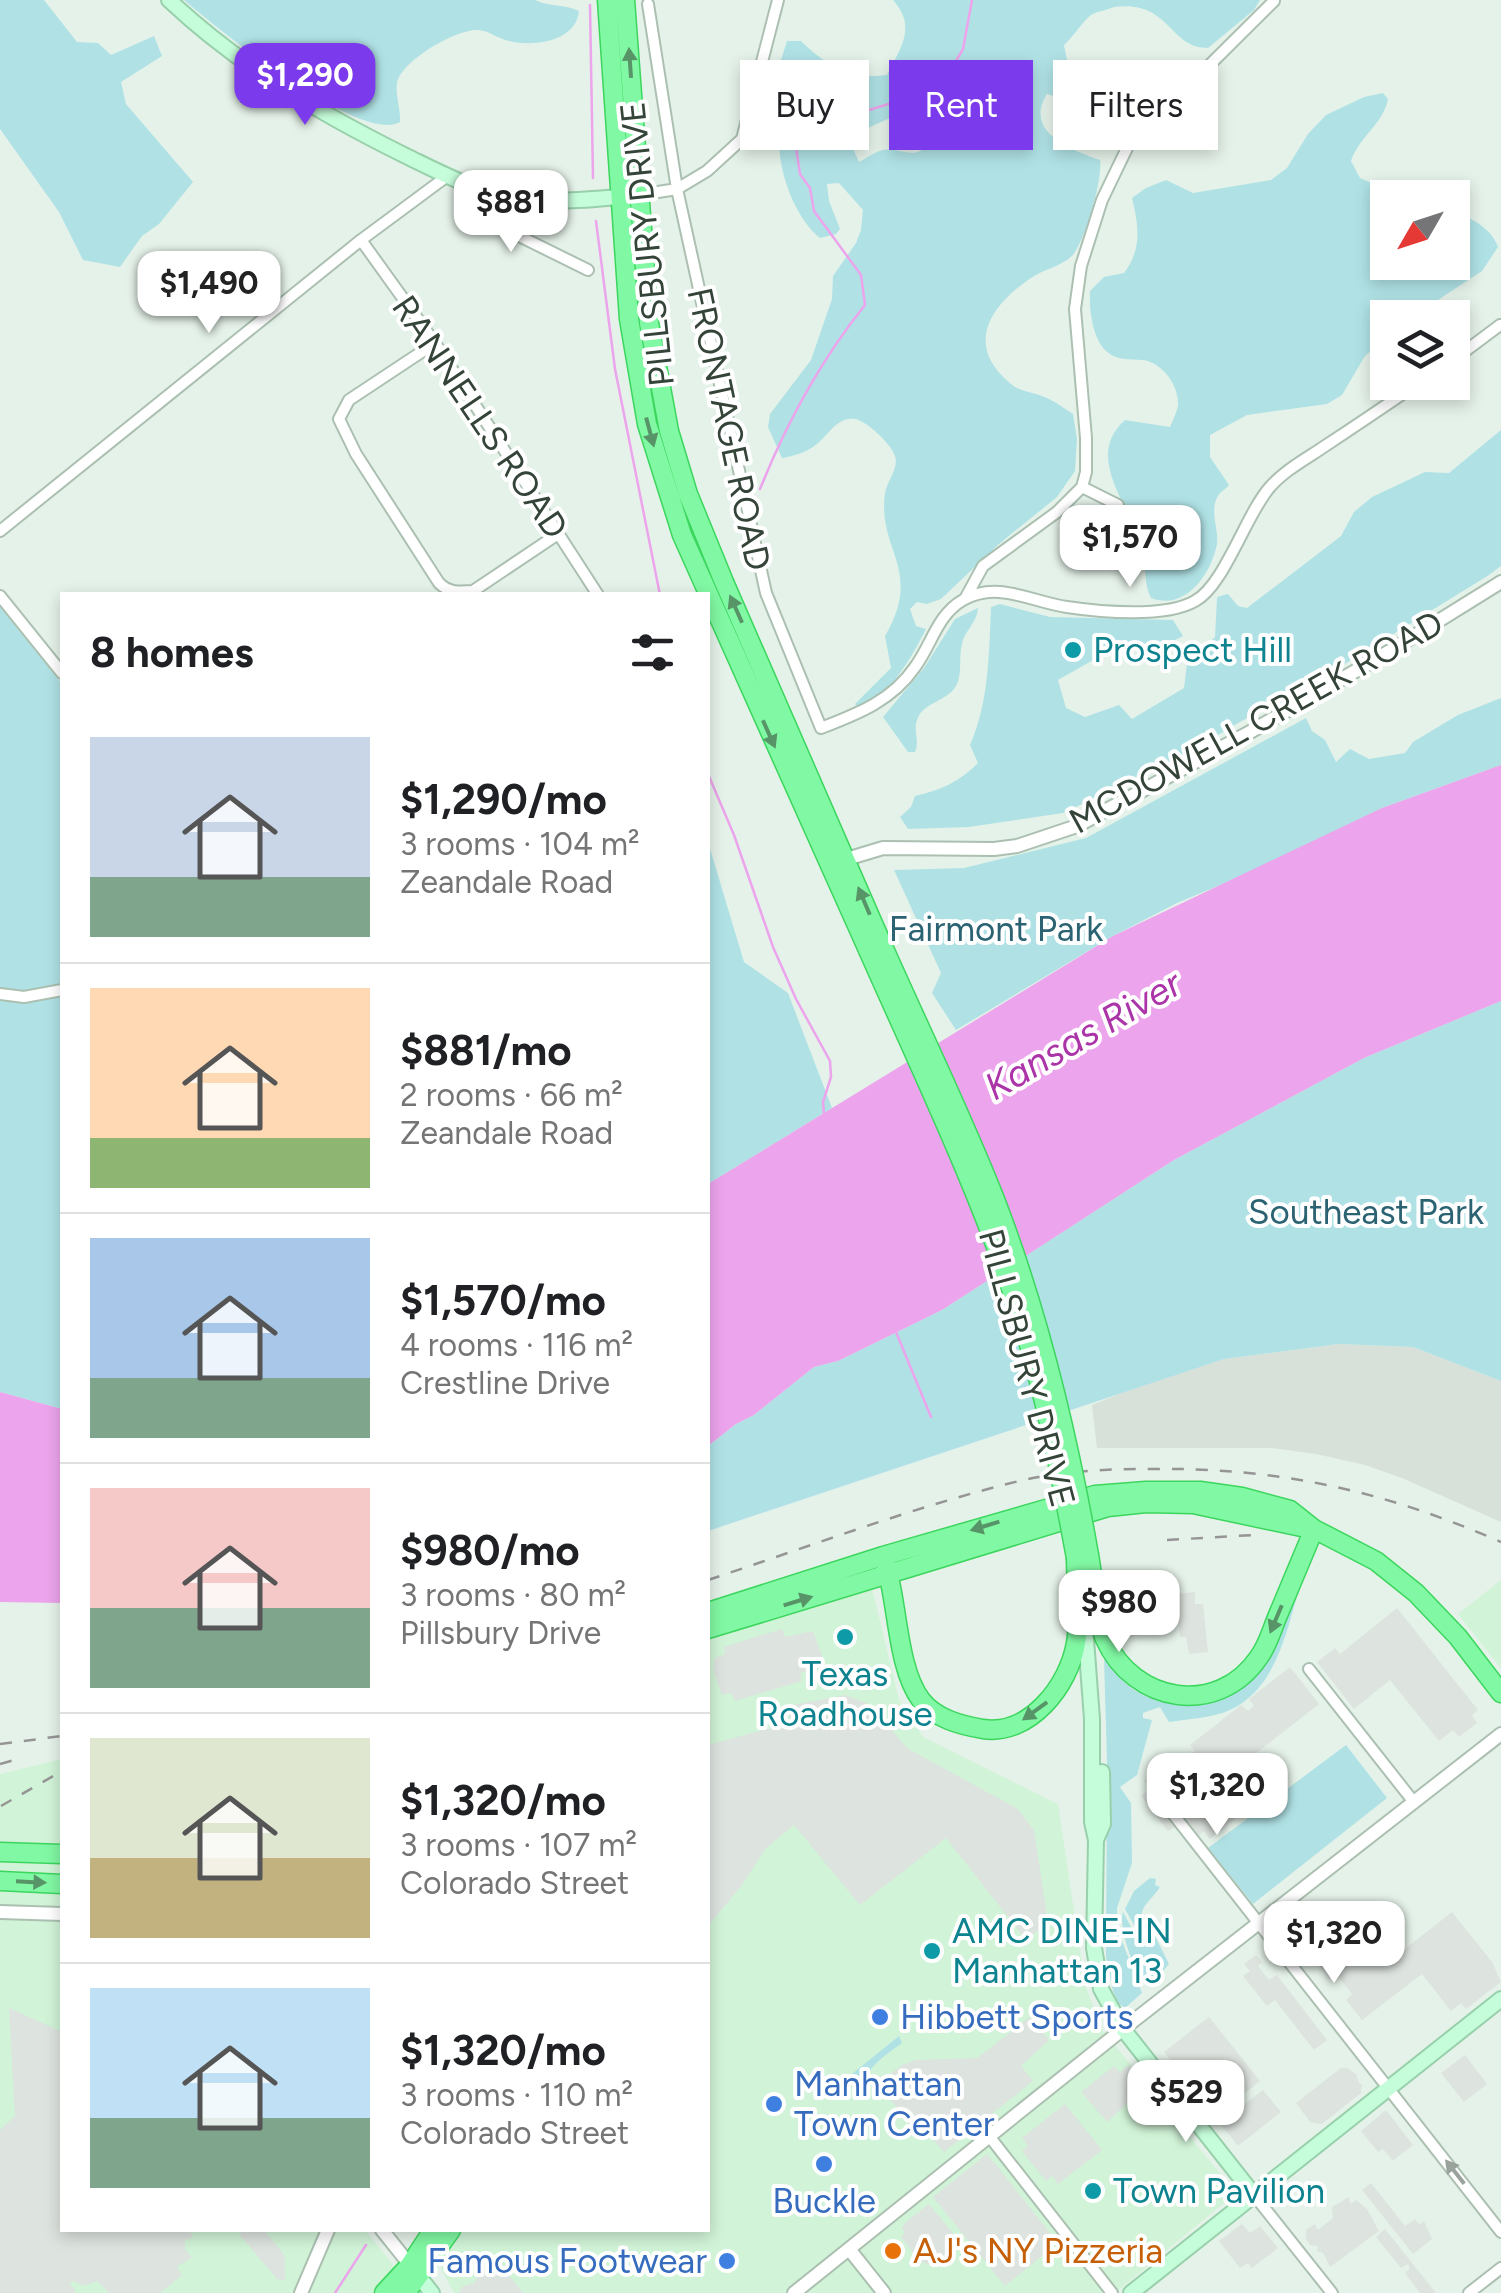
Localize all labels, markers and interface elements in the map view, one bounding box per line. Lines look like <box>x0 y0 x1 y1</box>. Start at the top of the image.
pin: $1,290 <box>224 43 386 128</box>
one-way arrow <box>621 46 637 78</box>
text: $1,290 <box>256 56 354 94</box>
chip: Buy <box>740 60 869 150</box>
chip: Rent <box>889 60 1033 150</box>
chip: Filters <box>1053 60 1218 150</box>
street label: PILLSBURY DRIVE <box>611 100 683 388</box>
pin: $881 <box>452 170 570 255</box>
north arrow <box>1370 180 1470 280</box>
map controls <box>1370 180 1470 400</box>
text: $881 <box>476 183 546 221</box>
pin: $1,490 <box>128 251 290 336</box>
text: $1,490 <box>159 264 259 302</box>
street label: FRONTAGE ROAD <box>679 284 779 574</box>
street label: RANNELLS ROAD <box>383 288 577 546</box>
button: layers <box>1370 300 1470 400</box>
one-way arrow <box>643 417 658 448</box>
pin: $1,570 <box>1049 505 1211 590</box>
text: $1,570 <box>1082 518 1178 556</box>
one-way arrow <box>728 594 744 624</box>
street label: MCDOWELL CREEK ROAD <box>1062 602 1450 842</box>
icon: filters <box>625 625 680 680</box>
text: 8 homes <box>90 627 254 678</box>
place label: Prospect Hill <box>1093 629 1292 671</box>
marker: Prospect Hill <box>1062 639 1084 661</box>
one-way arrow <box>761 719 777 749</box>
text: $1,290/mo <box>400 774 607 825</box>
icon: home <box>170 777 290 897</box>
text: 3 rooms · 104 m² <box>400 825 640 863</box>
text: Zeandale Road <box>400 863 613 901</box>
one-way arrow <box>856 886 872 916</box>
park label: Fairmont Park <box>889 908 1103 950</box>
water label: Kansas River <box>976 960 1190 1110</box>
text: $881/mo <box>400 1025 572 1076</box>
icon: home <box>170 1028 290 1148</box>
text: 2 rooms · 66 m² <box>400 1076 623 1114</box>
text: Zeandale Road <box>400 1114 613 1152</box>
park label: Southeast Park <box>1248 1191 1484 1233</box>
street label: PILLSBURY DRIVE <box>970 1224 1084 1512</box>
text: $1,570/mo <box>400 1275 606 1326</box>
icon: home <box>170 1278 290 1398</box>
text: 4 rooms · 116 m² <box>400 1326 633 1364</box>
text: Crestline Drive <box>400 1364 610 1402</box>
one-way arrow <box>969 1519 999 1534</box>
text: $980/mo <box>400 1525 580 1576</box>
icon: home <box>170 1528 290 1648</box>
pin: $980 <box>1060 1570 1178 1655</box>
text: 3 rooms · 80 m² <box>400 1576 626 1614</box>
text: $980 <box>1081 1583 1157 1621</box>
one-way arrow <box>783 1593 813 1608</box>
one-way arrow <box>1268 1604 1284 1634</box>
text: Pillsbury Drive <box>400 1614 601 1652</box>
marker: Texas Roadhouse <box>834 1626 856 1648</box>
place label: Texas Roadhouse <box>757 1653 933 1735</box>
one-way arrow <box>1022 1700 1048 1720</box>
pin: $1,320 <box>1136 1753 1298 1838</box>
text: $1,320 <box>1169 1766 1265 1804</box>
text: $1,320/mo <box>400 1775 606 1826</box>
icon: home <box>170 1778 290 1898</box>
text: 3 rooms · 107 m² <box>400 1826 637 1864</box>
text: Colorado Street <box>400 1864 629 1902</box>
one-way arrow <box>16 1875 48 1891</box>
pin: $1,320 <box>1253 1901 1415 1986</box>
place label: AMC DINE-IN Manhattan 13 <box>952 1910 1172 1992</box>
text: $1,320 <box>1286 1914 1382 1952</box>
marker: AMC DINE-IN Manhattan 13 <box>921 1940 943 1962</box>
place label: Hibbett Sports <box>900 1996 1134 2038</box>
marker: Hibbett Sports <box>869 2006 891 2028</box>
text: $1,320/mo <box>400 2025 606 2076</box>
icon: home <box>170 2028 290 2148</box>
pin: $529 <box>1127 2060 1245 2145</box>
place label: Manhattan Town Center <box>794 2063 995 2145</box>
text: $529 <box>1149 2073 1223 2111</box>
text: 3 rooms · 110 m² <box>400 2076 633 2114</box>
marker: Manhattan Town Center <box>763 2093 785 2115</box>
text: Colorado Street <box>400 2114 629 2152</box>
marker: Buckle <box>813 2153 835 2175</box>
one-way arrow <box>1445 2159 1465 2185</box>
place label: Town Pavilion <box>1113 2170 1325 2212</box>
place label: Buckle <box>772 2180 876 2222</box>
marker: Town Pavilion <box>1082 2180 1104 2202</box>
place label: AJ's NY Pizzeria <box>913 2230 1163 2272</box>
place label: Famous Footwear <box>427 2240 707 2282</box>
marker: AJ's NY Pizzeria <box>882 2240 904 2262</box>
marker: Famous Footwear <box>716 2250 738 2272</box>

